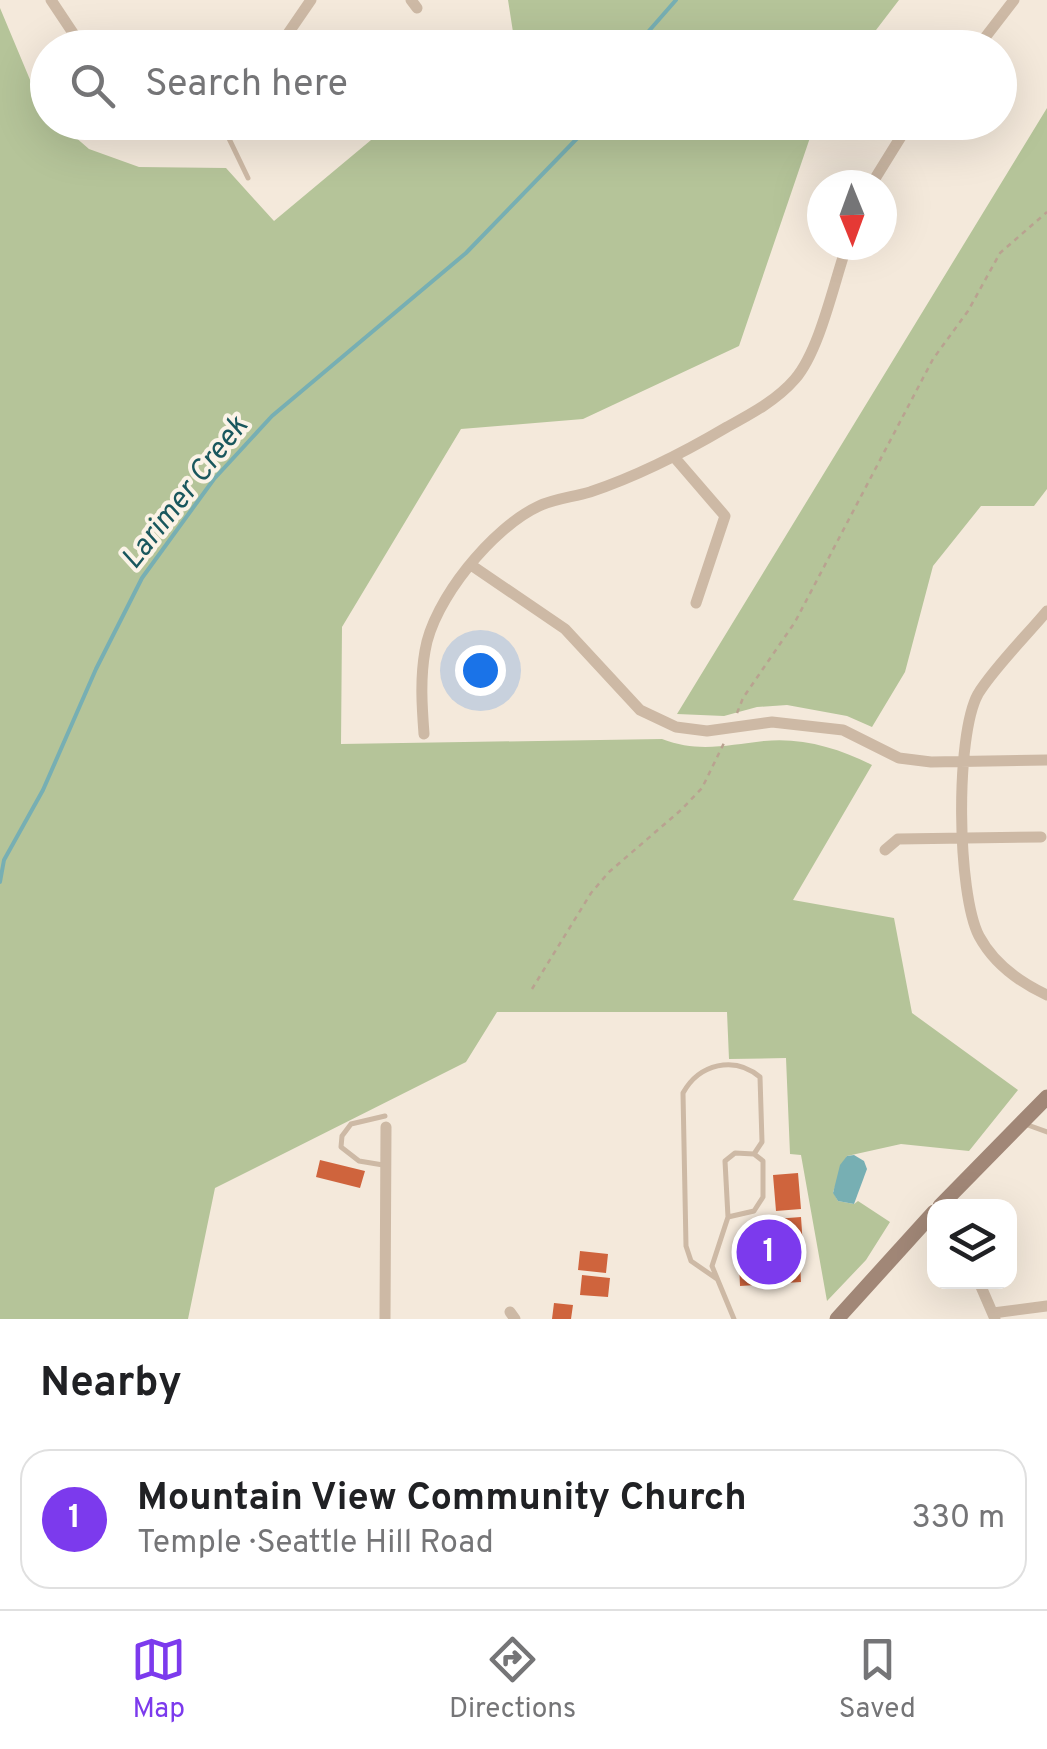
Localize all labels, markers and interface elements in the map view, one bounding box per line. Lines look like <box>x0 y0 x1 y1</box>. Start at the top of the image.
search box <box>30 30 1017 140</box>
icon: search <box>65 58 120 113</box>
text: Search here <box>145 61 348 110</box>
north arrow <box>807 170 897 260</box>
water label: Larimer Creek <box>115 409 258 578</box>
your location <box>455 645 506 696</box>
map controls <box>927 1199 1017 1289</box>
button: layers <box>927 1199 1017 1289</box>
pin: 1 <box>736 1214 802 1290</box>
text: Nearby <box>40 1358 182 1411</box>
text: Mountain View Community Church <box>137 1475 747 1524</box>
text: 1 <box>68 1499 81 1539</box>
text: 330 m <box>912 1499 1005 1539</box>
text: Temple · Seattle Hill Road <box>137 1524 494 1564</box>
tab: Map <box>131 1632 186 1728</box>
tab: Directions <box>449 1632 576 1728</box>
tab: Saved <box>839 1632 916 1728</box>

